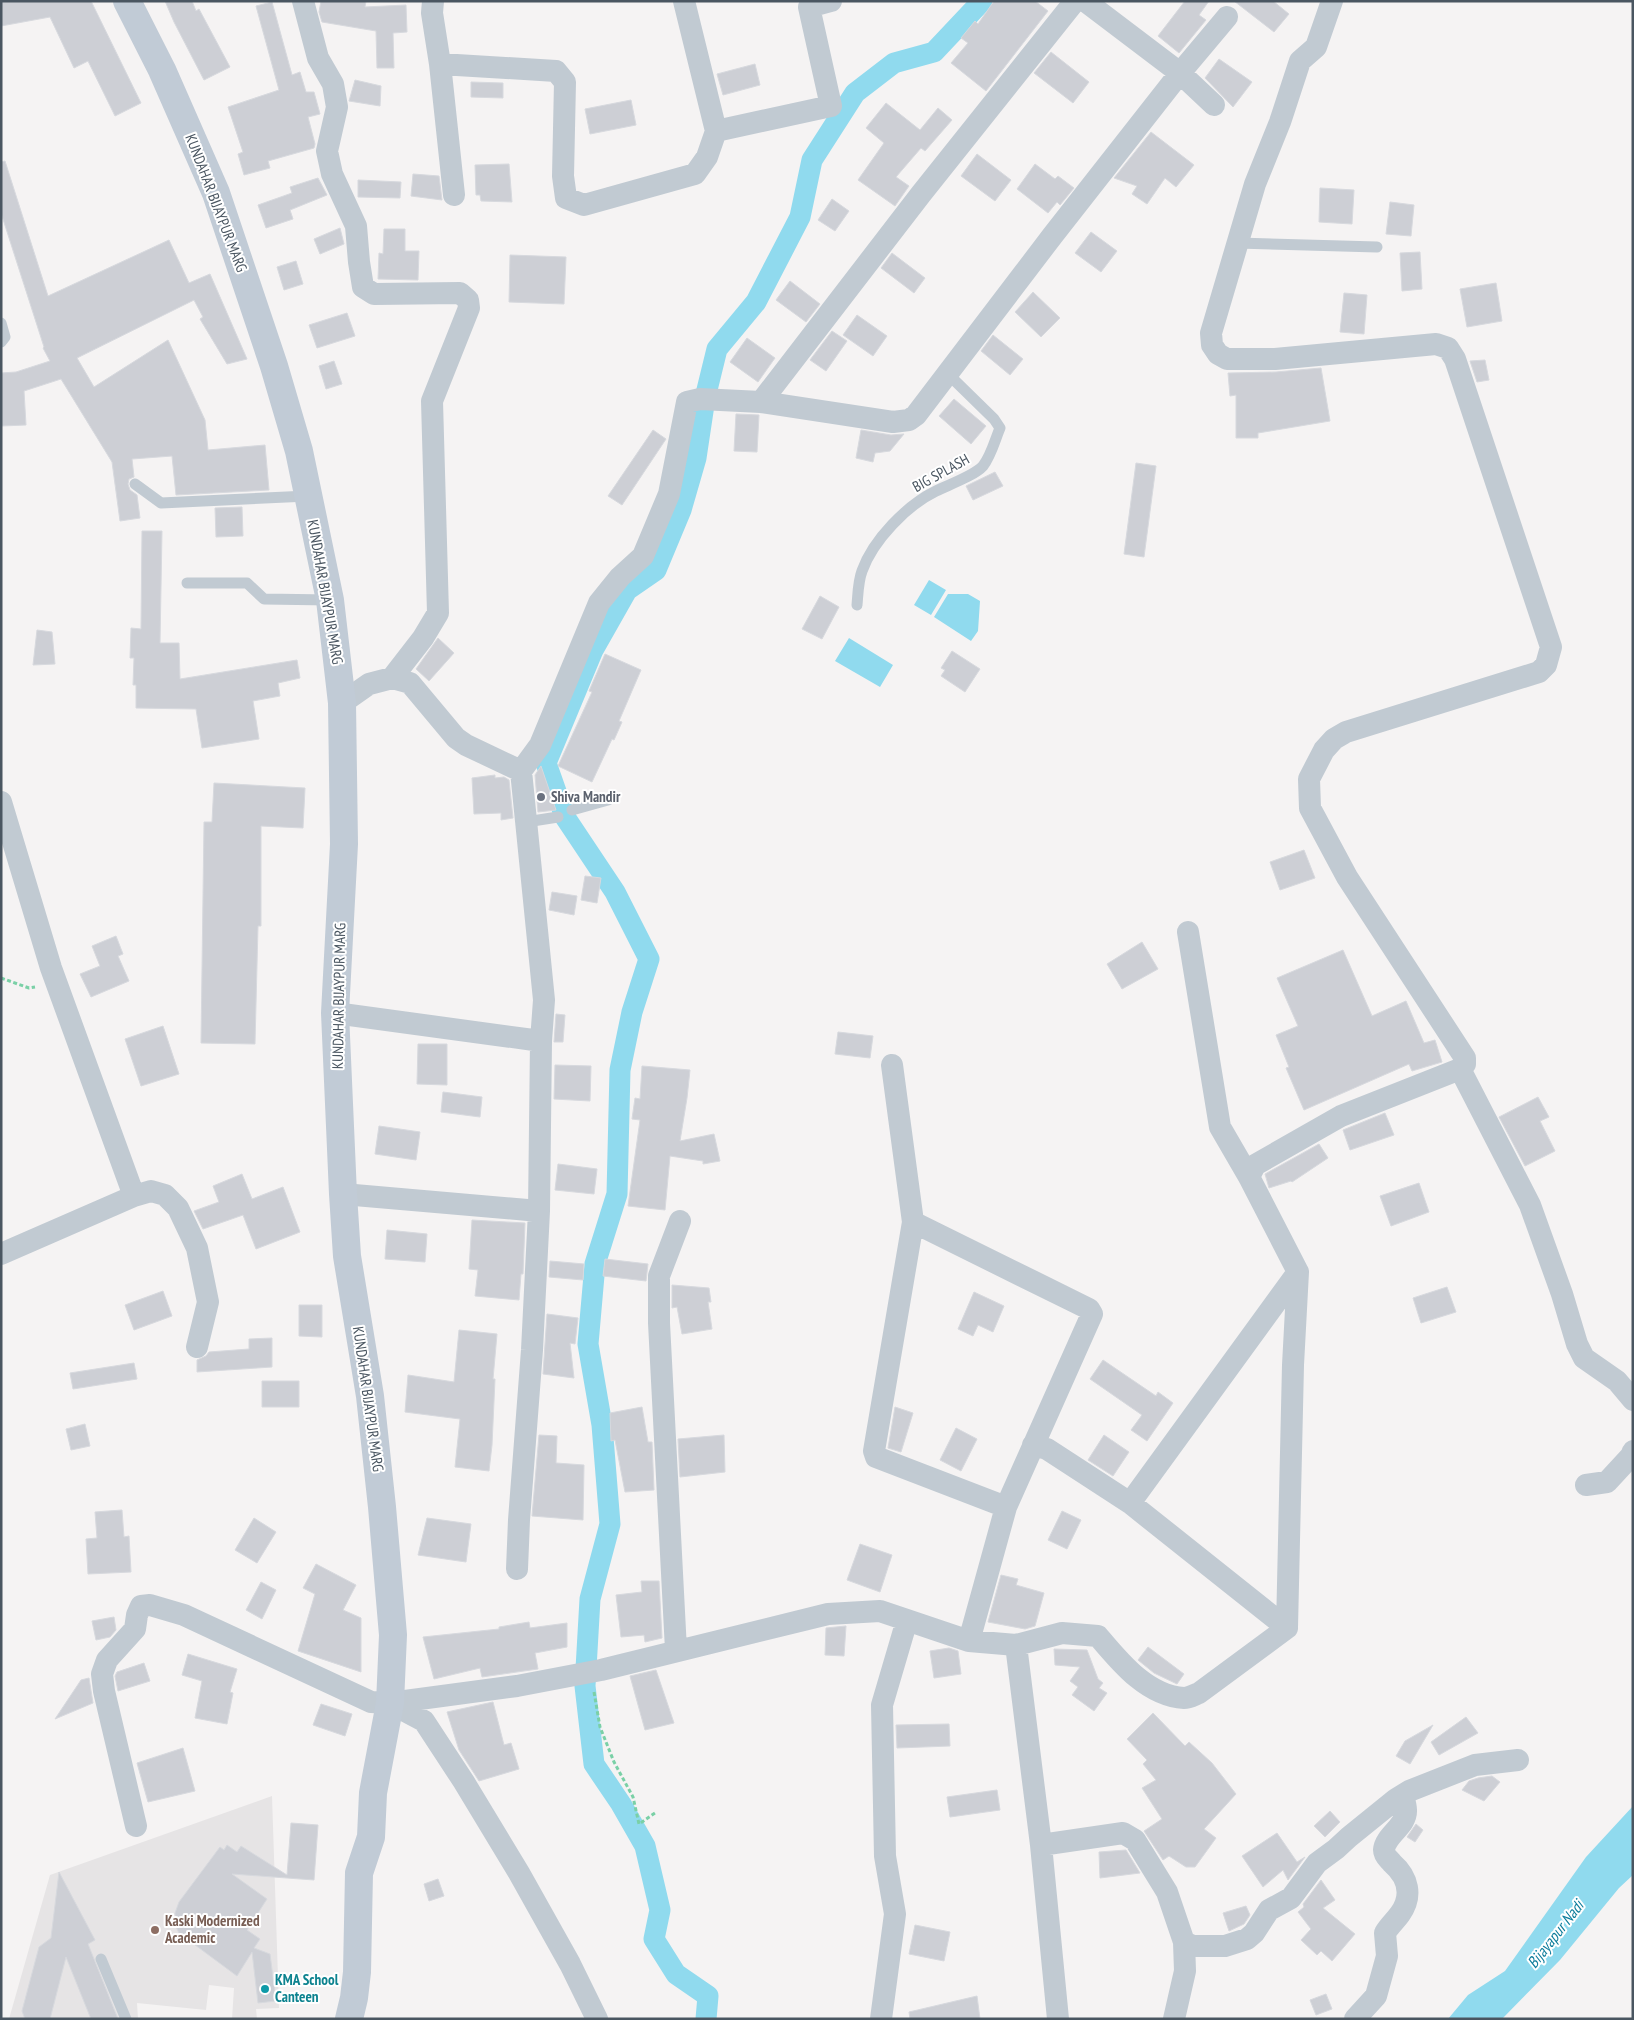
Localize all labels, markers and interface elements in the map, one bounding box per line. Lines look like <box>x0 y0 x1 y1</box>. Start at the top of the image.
street label: KUNDAHAR BIJAYPUR MARG <box>181 131 252 275</box>
street label: BIG SPLASH <box>909 449 973 496</box>
street label: KUNDAHAR BIJAYPUR MARG <box>303 518 348 666</box>
place label: Shiva Mandir <box>551 787 621 806</box>
marker: Shiva Mandir <box>535 791 547 803</box>
street label: KUNDAHAR BIJAYPUR MARG <box>328 923 349 1069</box>
street label: KUNDAHAR BIJAYPUR MARG <box>349 1325 388 1473</box>
water label: Bijayapur Nadi <box>1522 1894 1589 1972</box>
place label: Kaski Modernized Academic <box>164 1911 260 1947</box>
marker: Kaski Modernized Academic <box>149 1924 161 1936</box>
place label: KMA School Canteen <box>275 1970 339 2006</box>
marker: KMA School Canteen <box>259 1983 271 1995</box>

